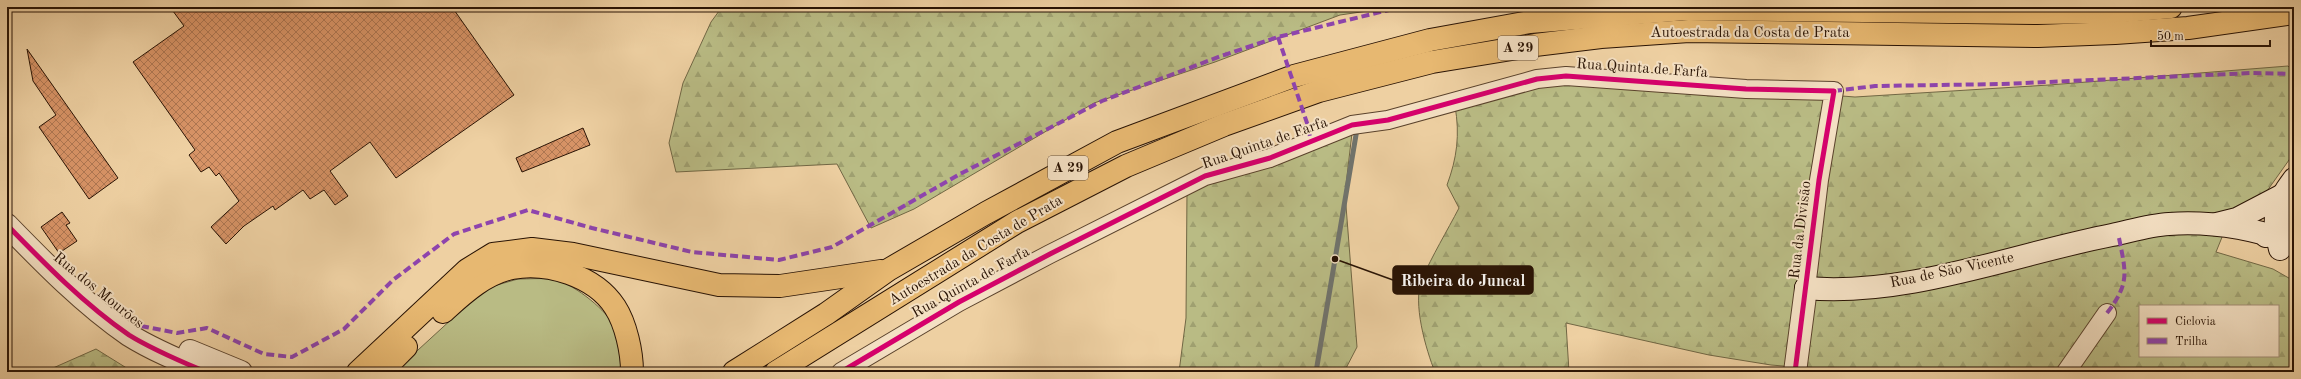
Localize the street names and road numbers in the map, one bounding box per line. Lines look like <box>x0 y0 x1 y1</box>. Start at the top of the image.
street label: Autoestrada da Costa de Prata <box>1650 26 1850 41</box>
road number: A 29 <box>1498 36 1538 60</box>
street label: Rua Quinta de Farfa <box>1576 57 1709 81</box>
street label: Rua Quinta de Farfa <box>1200 115 1330 173</box>
road number: A 29 <box>1048 156 1088 180</box>
street label: Rua da Divisão <box>1788 180 1814 280</box>
street label: Autoestrada da Costa de Prata <box>887 193 1066 309</box>
street label: Rua Quinta de Farfa <box>910 244 1033 322</box>
street label: Rua dos Mourões <box>50 250 146 332</box>
street label: Rua de São Vicente <box>1889 251 2015 291</box>

